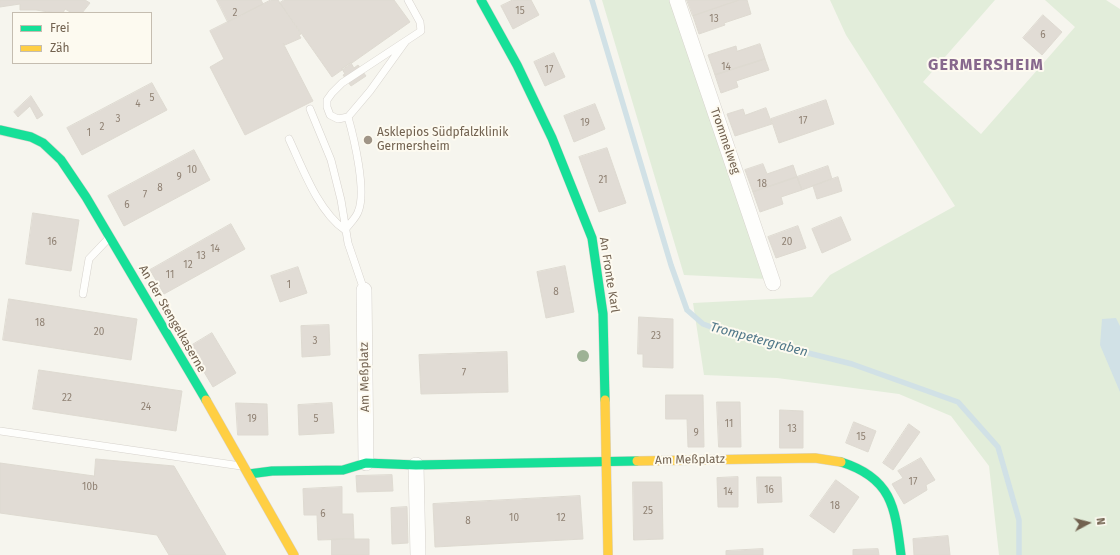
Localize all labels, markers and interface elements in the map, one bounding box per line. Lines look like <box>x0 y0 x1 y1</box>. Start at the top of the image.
house number: 15 <box>515 5 525 17</box>
house number: 2 <box>233 7 237 19</box>
legend <box>12 12 152 64</box>
house number: 13 <box>709 13 719 25</box>
text: Frei <box>50 21 70 35</box>
house number: 6 <box>1040 29 1046 41</box>
text: Zäh <box>50 41 70 55</box>
district label: GERMERSHEIM <box>928 56 1044 76</box>
house number: 14 <box>721 61 731 73</box>
house number: 17 <box>545 64 553 76</box>
house number: 5 <box>149 92 155 104</box>
house number: 4 <box>135 98 141 110</box>
street label: Trommelweg <box>707 106 743 176</box>
house number: 3 <box>116 113 120 125</box>
house number: 17 <box>799 115 807 127</box>
house number: 19 <box>580 117 590 129</box>
house number: 2 <box>100 121 104 133</box>
place label: Asklepios Südpfalzklinik Germersheim <box>377 126 508 154</box>
house number: 1 <box>87 127 91 139</box>
marker: Asklepios Südpfalzklinik Germersheim <box>362 134 374 146</box>
house number: 10 <box>187 164 197 176</box>
house number: 9 <box>176 171 182 183</box>
house number: 21 <box>598 174 608 186</box>
house number: 18 <box>757 178 767 190</box>
house number: 8 <box>157 182 163 194</box>
house number: 7 <box>143 189 147 201</box>
house number: 6 <box>124 199 130 211</box>
house number: 16 <box>47 236 57 248</box>
street label: An Fronte Karl <box>596 236 622 314</box>
house number: 20 <box>782 236 792 248</box>
house number: 14 <box>210 243 220 255</box>
house number: 13 <box>196 250 206 262</box>
house number: 12 <box>183 259 193 271</box>
street label: An der Stengelkaserne <box>135 263 209 375</box>
house number: 11 <box>166 269 174 281</box>
house number: 1 <box>287 279 291 291</box>
house number: 8 <box>553 286 559 298</box>
house number: 18 <box>35 317 45 329</box>
water label: Trompetergraben <box>708 319 810 361</box>
house number: 20 <box>94 326 104 338</box>
house number: 23 <box>651 330 661 342</box>
house number: 3 <box>313 335 317 347</box>
street label: Am Meßplatz <box>357 342 373 412</box>
house number: 7 <box>462 367 466 379</box>
house number: 22 <box>62 392 72 404</box>
house number: 24 <box>141 401 151 413</box>
house number: 19 <box>247 413 257 425</box>
house number: 5 <box>313 413 319 425</box>
house number: 11 <box>725 418 733 430</box>
house number: 13 <box>787 423 797 435</box>
house number: 9 <box>693 427 699 439</box>
house number: 15 <box>856 431 866 443</box>
street label: Am Meßplatz <box>655 452 725 468</box>
house number: 17 <box>909 476 917 488</box>
house number: 10b <box>82 481 98 493</box>
house number: 16 <box>764 484 774 496</box>
house number: 14 <box>723 486 733 498</box>
house number: 18 <box>830 500 840 512</box>
north arrow <box>1068 503 1108 543</box>
house number: 25 <box>643 505 653 517</box>
house number: 6 <box>320 508 326 520</box>
house number: 10 <box>509 512 519 524</box>
house number: 12 <box>556 512 566 524</box>
house number: 8 <box>465 515 471 527</box>
text: N <box>1094 517 1107 526</box>

